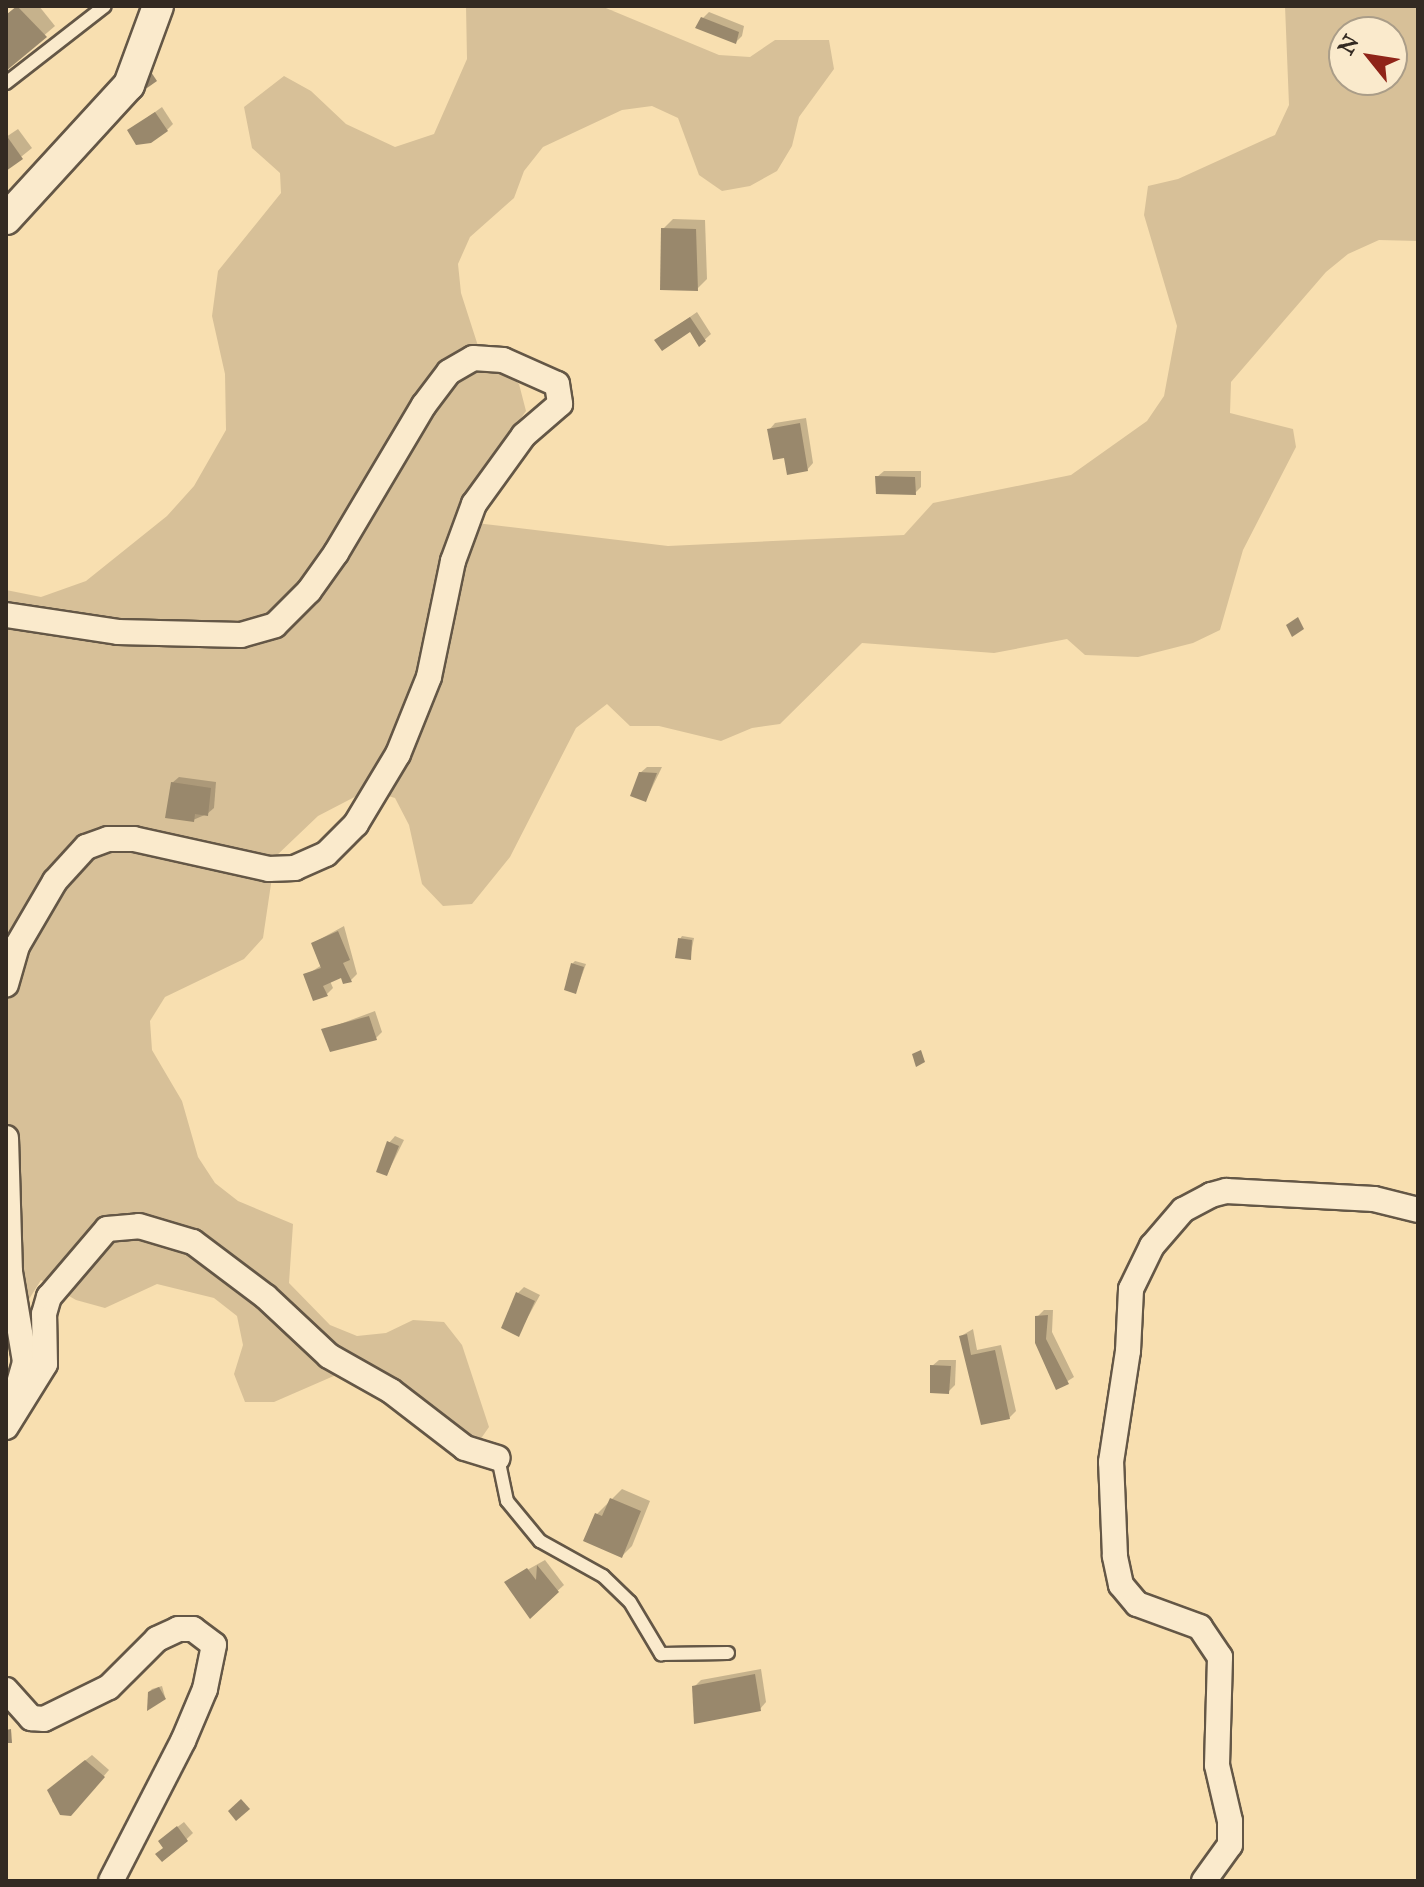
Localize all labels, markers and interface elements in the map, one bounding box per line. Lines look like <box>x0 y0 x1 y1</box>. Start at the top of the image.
north arrow <box>1328 16 1408 96</box>
text: N <box>1332 30 1365 60</box>

